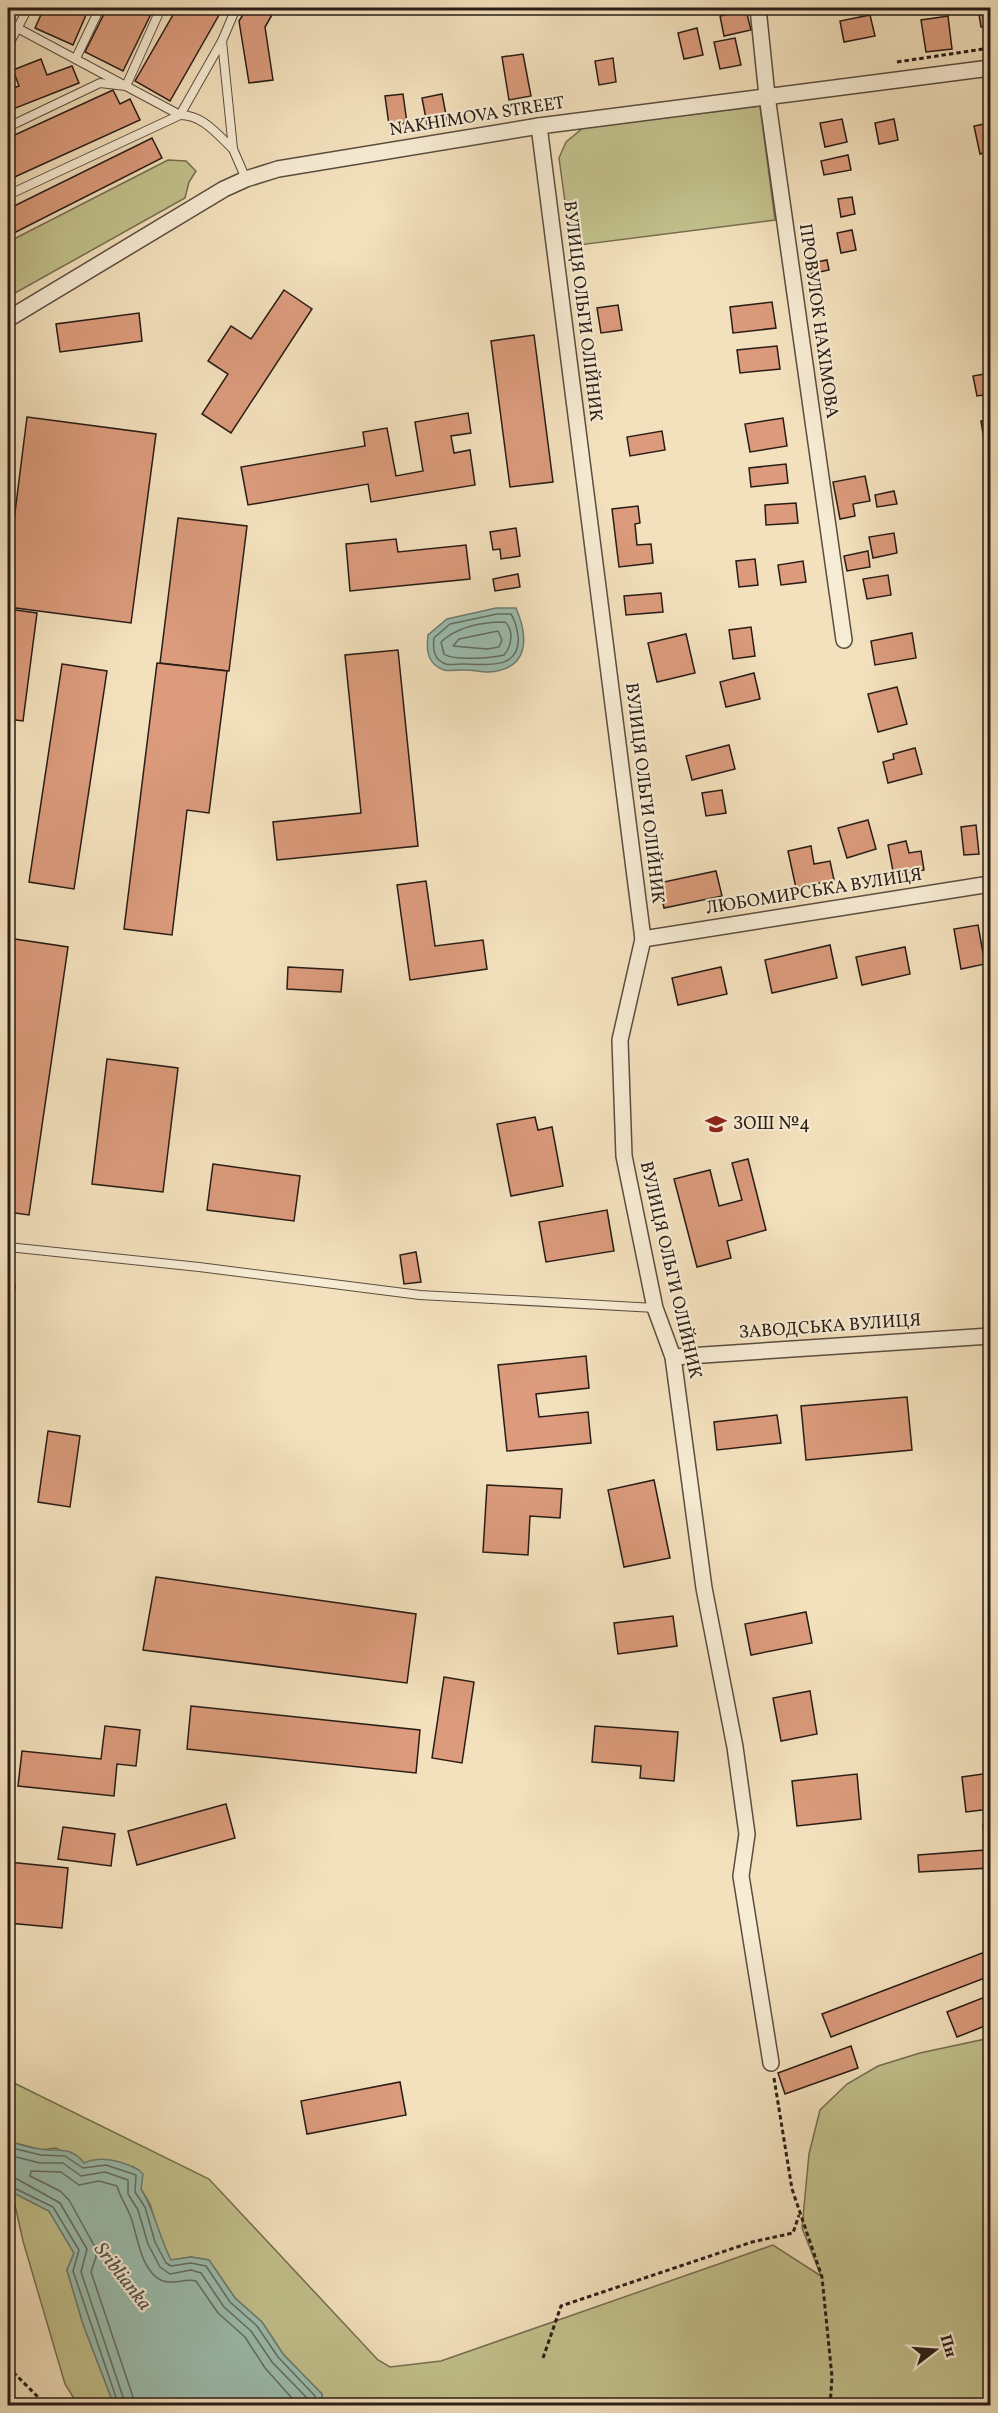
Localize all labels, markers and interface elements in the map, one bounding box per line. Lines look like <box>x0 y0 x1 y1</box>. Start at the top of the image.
street label: NAKHIMOVA STREET <box>388 91 567 143</box>
street label: ВУЛИЦЯ ОЛЬГИ ОЛІЙНИК <box>556 199 608 423</box>
street label: ПРОВУЛОК НАХІМОВА <box>792 222 844 421</box>
street label: ВУЛИЦЯ ОЛЬГИ ОЛІЙНИК <box>618 681 670 905</box>
street label: ЛЮБОМИРСЬКА ВУЛИЦЯ <box>704 863 924 921</box>
school or university icon: ЗОШ №4 <box>704 1112 728 1136</box>
place label: ЗОШ №4 <box>733 1112 810 1137</box>
street label: ВУЛИЦЯ ОЛЬГИ ОЛІЙНИК <box>633 1159 707 1381</box>
street label: ЗАВОДСЬКА ВУЛИЦЯ <box>738 1308 922 1346</box>
water label: Sriblianka <box>86 2237 158 2317</box>
north arrow <box>905 2320 965 2380</box>
text: Пн <box>934 2332 961 2360</box>

